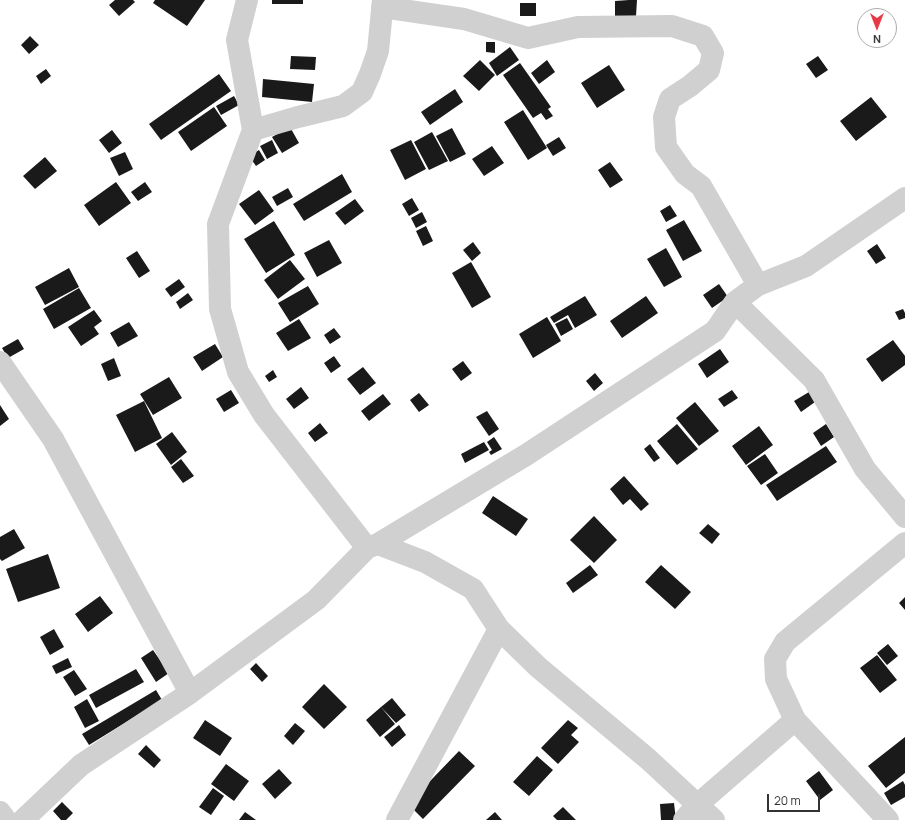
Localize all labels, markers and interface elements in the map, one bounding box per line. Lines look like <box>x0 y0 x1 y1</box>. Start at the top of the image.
north arrow <box>857 8 897 48</box>
text: N <box>873 32 881 47</box>
scale bar <box>769 786 822 812</box>
text: 20 m <box>774 792 801 809</box>

